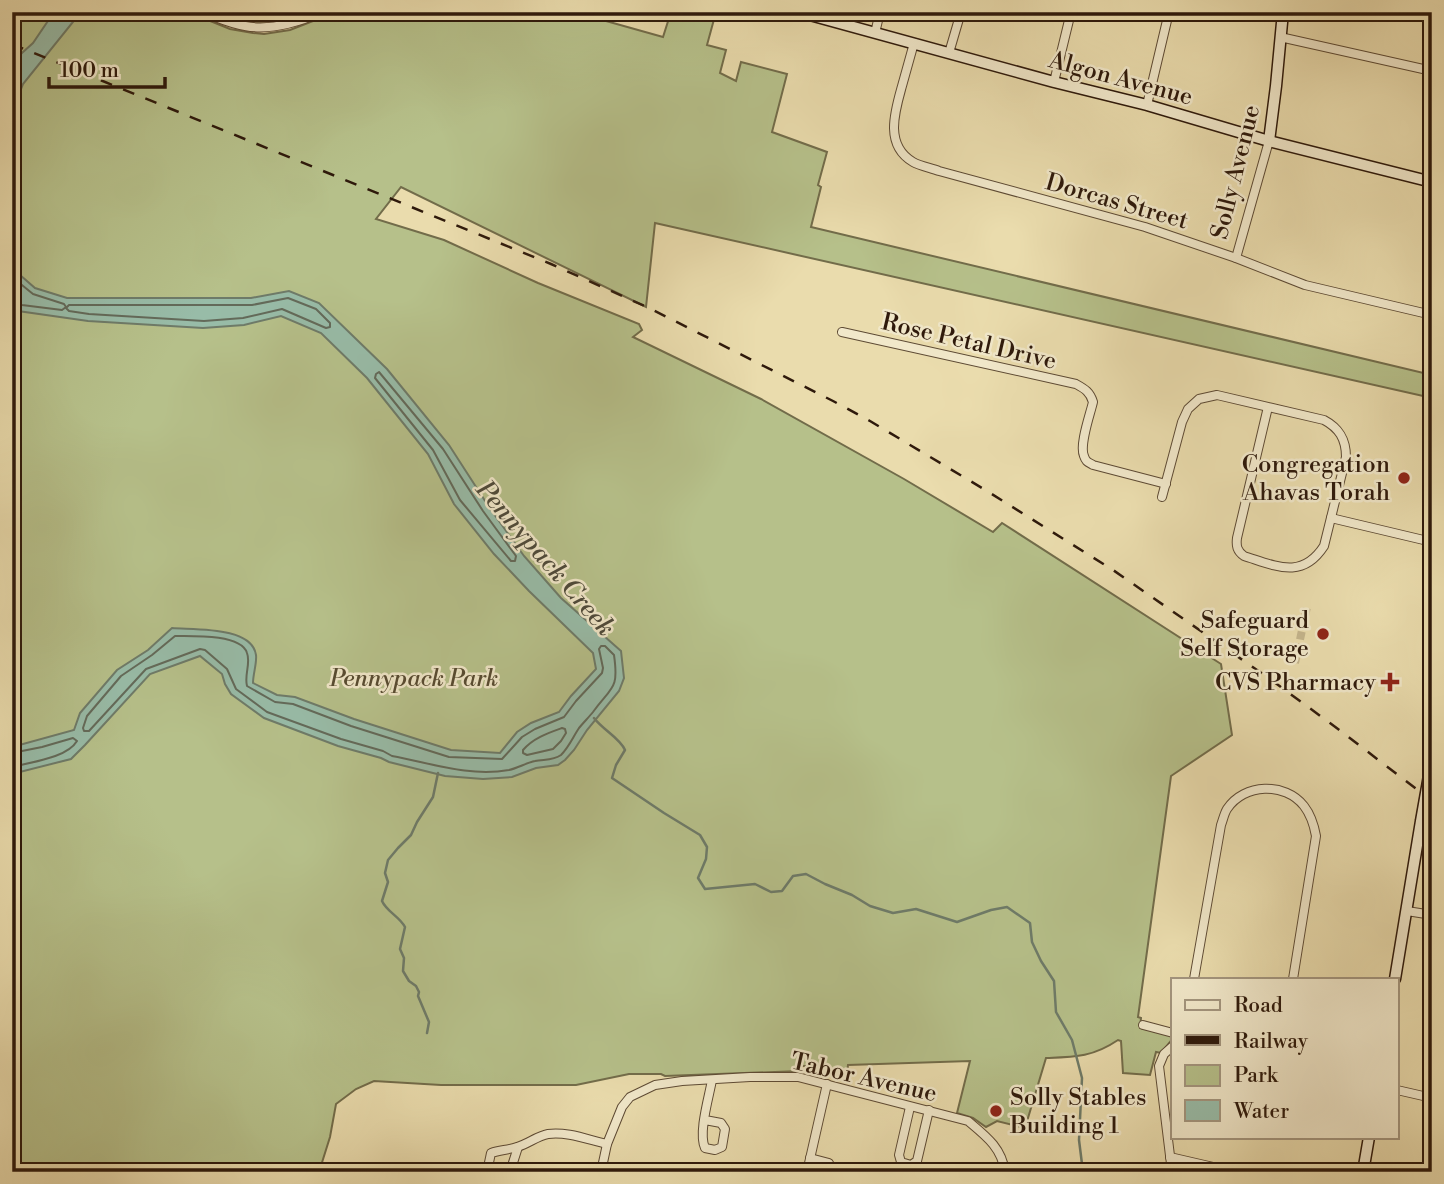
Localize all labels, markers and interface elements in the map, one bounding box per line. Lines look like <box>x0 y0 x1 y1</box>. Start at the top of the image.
street label: Algon Avenue <box>1044 45 1196 113</box>
scale bar <box>49 46 164 90</box>
text: 100 m <box>60 58 119 84</box>
street label: Solly Avenue <box>1205 102 1267 242</box>
street label: Dorcas Street <box>1042 167 1192 237</box>
street label: Rose Petal Drive <box>878 307 1059 377</box>
place label: Congregation Ahavas Torah <box>1242 450 1390 508</box>
marker: Congregation Ahavas Torah <box>1396 470 1412 486</box>
water label: Pennypack Creek <box>468 474 622 643</box>
place label: Safeguard Self Storage <box>1180 606 1309 664</box>
marker: Safeguard Self Storage <box>1315 626 1331 642</box>
park label: Pennypack Park <box>329 664 498 694</box>
place label: CVS Pharmacy <box>1215 668 1376 698</box>
marker: CVS Pharmacy <box>1382 674 1398 690</box>
legend <box>1171 978 1398 1138</box>
text: Road <box>1234 993 1283 1019</box>
text: Railway <box>1234 1029 1309 1055</box>
street label: Tabor Avenue <box>788 1047 940 1109</box>
text: Park <box>1234 1063 1279 1089</box>
place label: Solly Stables Building 1 <box>1009 1083 1146 1141</box>
text: Water <box>1233 1099 1289 1125</box>
marker: Solly Stables Building 1 <box>988 1103 1004 1119</box>

